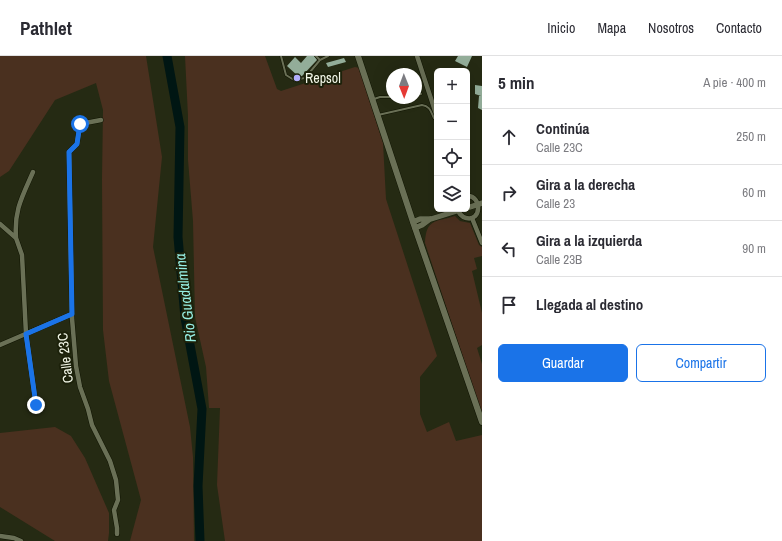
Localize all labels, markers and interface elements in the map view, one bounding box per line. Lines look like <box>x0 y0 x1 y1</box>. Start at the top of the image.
text: Pathlet <box>20 15 72 41</box>
text: Inicio <box>547 19 575 37</box>
text: Mapa <box>597 19 626 37</box>
text: Nosotros <box>648 19 694 37</box>
text: Contacto <box>716 19 762 37</box>
north arrow <box>386 68 422 104</box>
map controls <box>434 68 470 212</box>
button: + <box>434 68 470 104</box>
place label: Repsol <box>305 69 341 87</box>
text: 5 min <box>498 71 534 94</box>
marker: Repsol <box>292 73 302 83</box>
text: A pie · 400 m <box>703 74 766 91</box>
button: − <box>434 104 470 140</box>
route start <box>71 115 89 133</box>
text: Continúa <box>536 118 589 139</box>
icon: ahead <box>498 126 520 148</box>
text: 250 m <box>736 128 766 145</box>
text: Calle 23C <box>536 139 583 156</box>
button: locate <box>434 140 470 176</box>
text: Gira a la derecha <box>536 174 635 195</box>
button: layers <box>434 176 470 212</box>
icon: right <box>498 182 520 204</box>
text: 60 m <box>742 184 766 201</box>
text: Calle 23 <box>536 195 575 212</box>
text: Gira a la izquierda <box>536 230 642 251</box>
icon: left <box>498 238 520 260</box>
text: 90 m <box>742 240 766 257</box>
text: Calle 23B <box>536 251 582 268</box>
water label: Rio Guadalmina <box>169 252 201 344</box>
icon: arrive <box>498 294 520 316</box>
text: Llegada al destino <box>536 294 643 315</box>
street label: Calle 23C <box>53 332 77 384</box>
button: Guardar <box>498 344 628 382</box>
button: Compartir <box>636 344 766 382</box>
route end <box>27 396 45 414</box>

